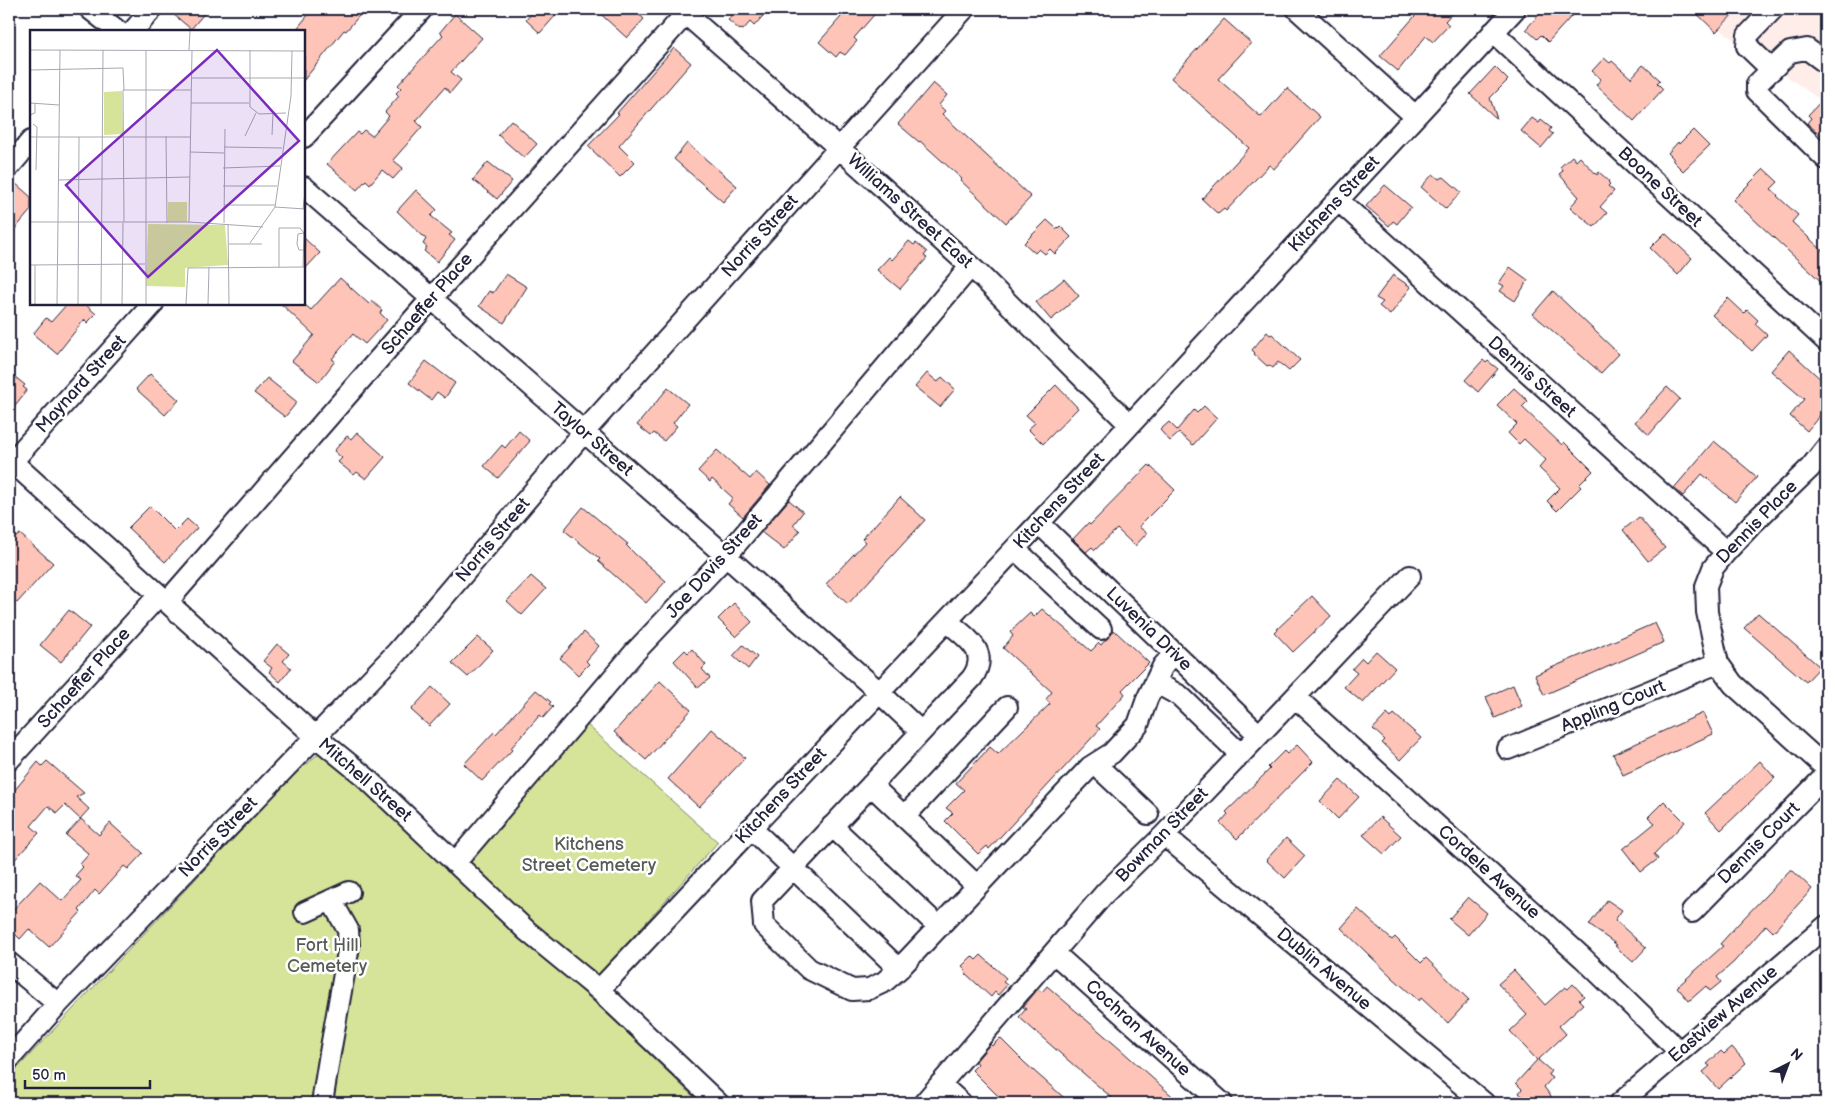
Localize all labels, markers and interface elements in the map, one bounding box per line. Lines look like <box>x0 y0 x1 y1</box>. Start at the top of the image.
inset map <box>30 30 305 305</box>
street label: Boone Street <box>1614 143 1707 232</box>
street label: Williams Street East <box>843 149 977 273</box>
street label: Kitchens Street <box>1284 151 1384 257</box>
street label: Norris Street <box>717 190 803 282</box>
street label: Schaeffer Place <box>377 249 477 359</box>
street label: Maynard Street <box>32 330 131 437</box>
street label: Dennis Street <box>1484 332 1581 422</box>
street label: Taylor Street <box>547 398 638 481</box>
street label: Kitchens Street <box>1009 448 1109 554</box>
street label: Dennis Place <box>1712 476 1802 568</box>
street label: Norris Street <box>452 493 535 587</box>
street label: Joe Davis Street <box>662 509 767 623</box>
street label: Luvenia Drive <box>1102 583 1197 675</box>
street label: Schaeffer Place <box>33 623 135 733</box>
street label: Appling Court <box>1558 675 1669 736</box>
street label: Mitchell Street <box>314 734 416 827</box>
street label: Kitchens Street <box>731 743 831 849</box>
street label: Bowman Street <box>1111 783 1213 887</box>
street label: Norris Street <box>174 792 262 882</box>
street label: Dennis Court <box>1714 797 1805 888</box>
street label: Cordele Avenue <box>1434 821 1545 924</box>
park label: Kitchens Street Cemetery <box>522 834 657 876</box>
street label: Dublin Avenue <box>1272 923 1376 1015</box>
park label: Fort Hill Cemetery <box>287 935 368 977</box>
street label: Eastview Avenue <box>1664 961 1782 1067</box>
street label: Cochran Avenue <box>1081 975 1195 1081</box>
north arrow <box>1762 1040 1812 1090</box>
text: N <box>1787 1045 1806 1065</box>
scale bar <box>25 1057 150 1089</box>
text: 50 m <box>32 1066 66 1085</box>

